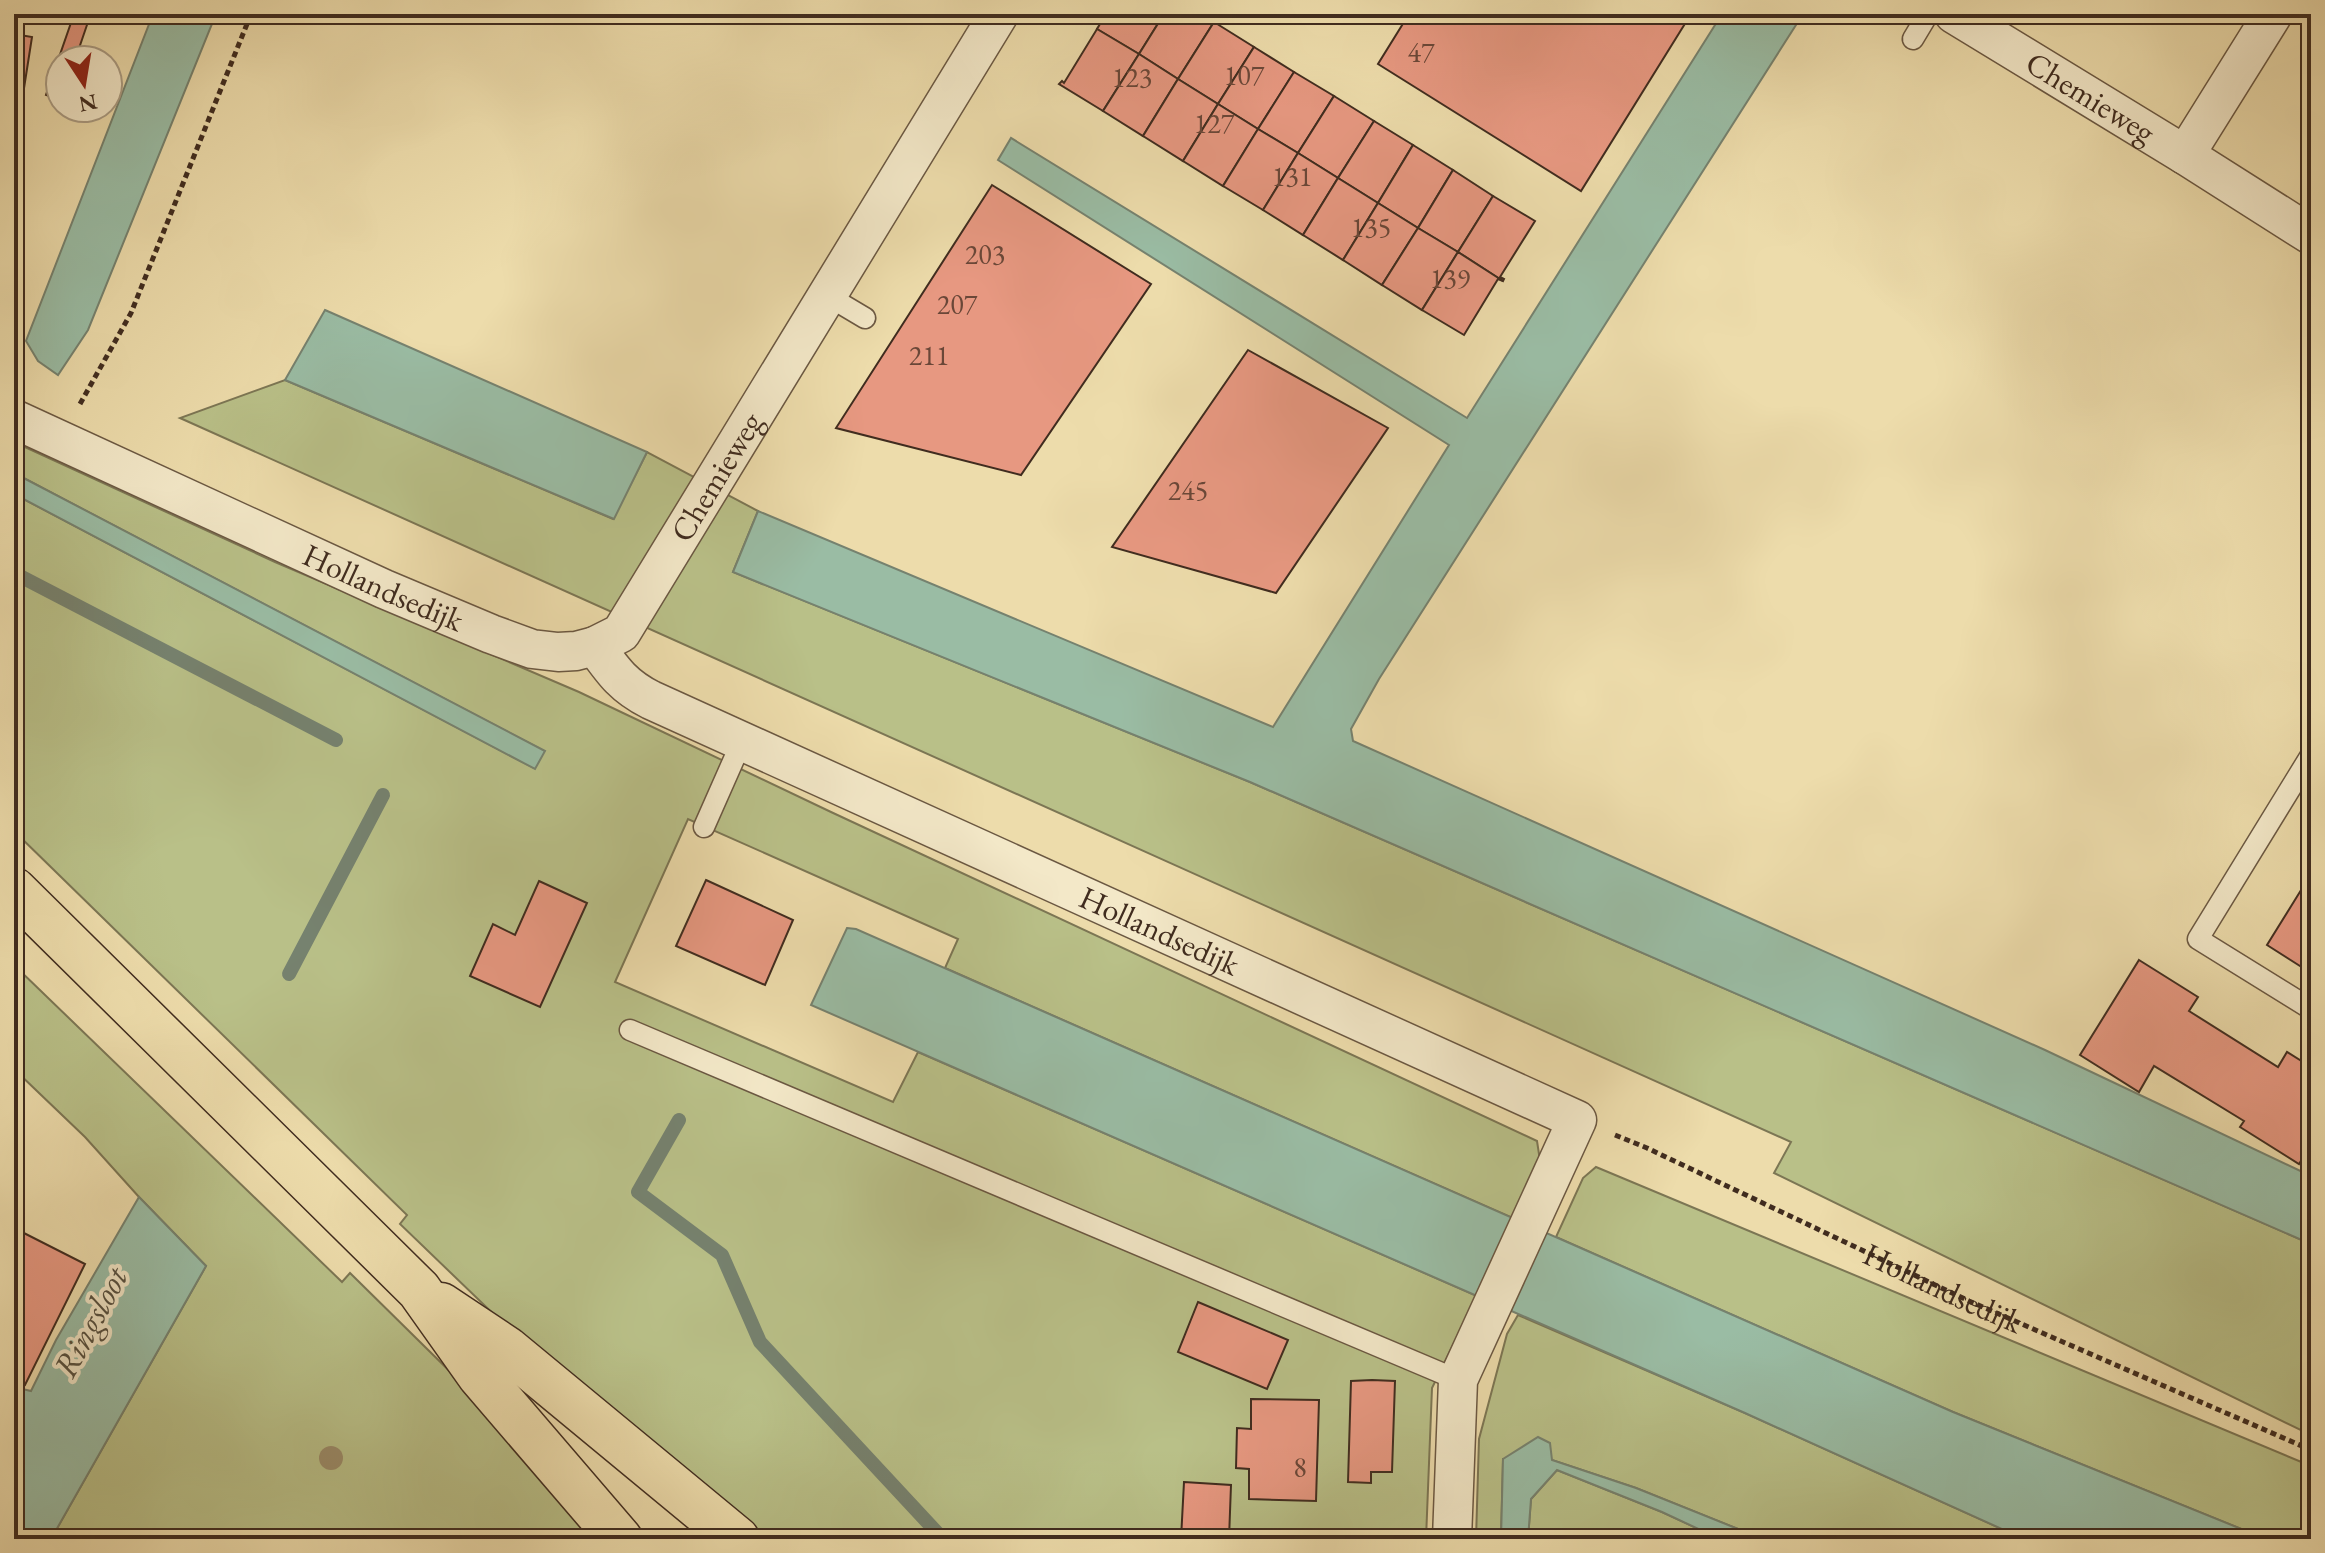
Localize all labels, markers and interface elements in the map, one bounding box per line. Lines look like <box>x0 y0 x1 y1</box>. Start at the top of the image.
house number: 47 <box>1408 34 1435 70</box>
street label: Chemieweg <box>2018 42 2164 153</box>
north arrow <box>44 44 124 124</box>
house number: 107 <box>1224 57 1265 93</box>
house number: 123 <box>1112 59 1152 95</box>
text: N <box>76 87 100 119</box>
house number: 127 <box>1194 105 1235 141</box>
house number: 131 <box>1272 158 1312 194</box>
house number: 135 <box>1351 209 1391 245</box>
house number: 203 <box>965 236 1005 272</box>
house number: 139 <box>1430 260 1470 296</box>
house number: 207 <box>937 286 978 322</box>
house number: 211 <box>909 337 949 373</box>
street label: Chemieweg <box>661 403 772 549</box>
house number: 245 <box>1168 472 1208 508</box>
street label: Hollandsedijk <box>296 534 471 641</box>
street label: Hollandsedijk <box>1073 876 1247 986</box>
street label: Hollandsedijk <box>1856 1233 2030 1343</box>
water label: Ringsloot <box>43 1257 138 1385</box>
house number: 8 <box>1293 1449 1307 1485</box>

